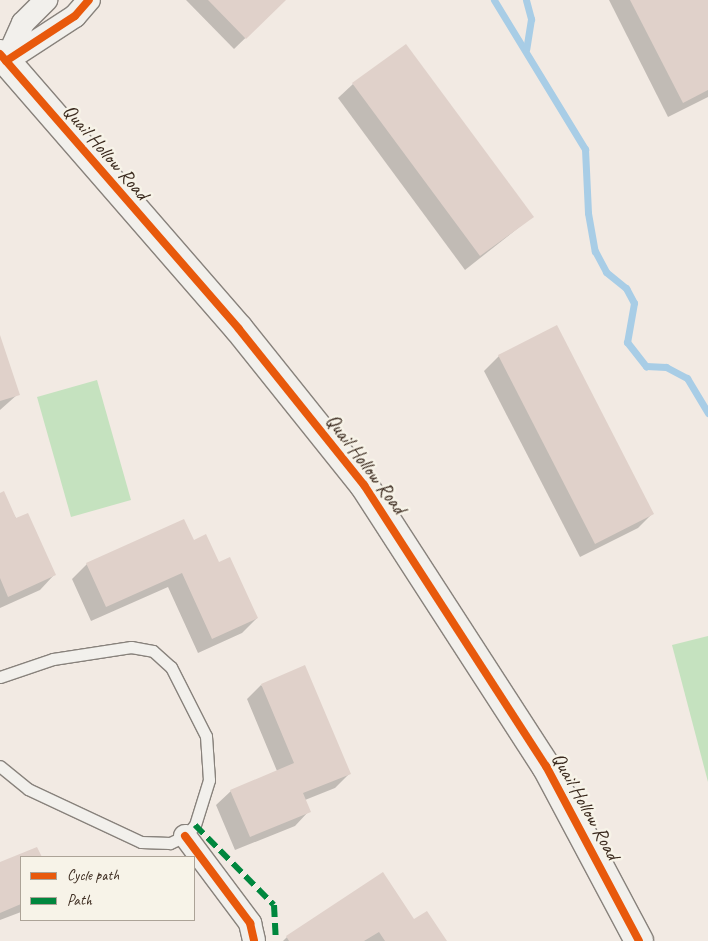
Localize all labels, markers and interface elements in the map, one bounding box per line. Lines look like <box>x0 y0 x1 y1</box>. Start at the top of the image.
street label: Quail Hollow Road <box>58 100 154 204</box>
street label: Quail Hollow Road <box>321 410 411 518</box>
street label: Quail Hollow Road <box>547 748 625 864</box>
legend <box>20 856 195 921</box>
text: Cycle path <box>67 866 119 885</box>
text: Path <box>67 891 92 910</box>

